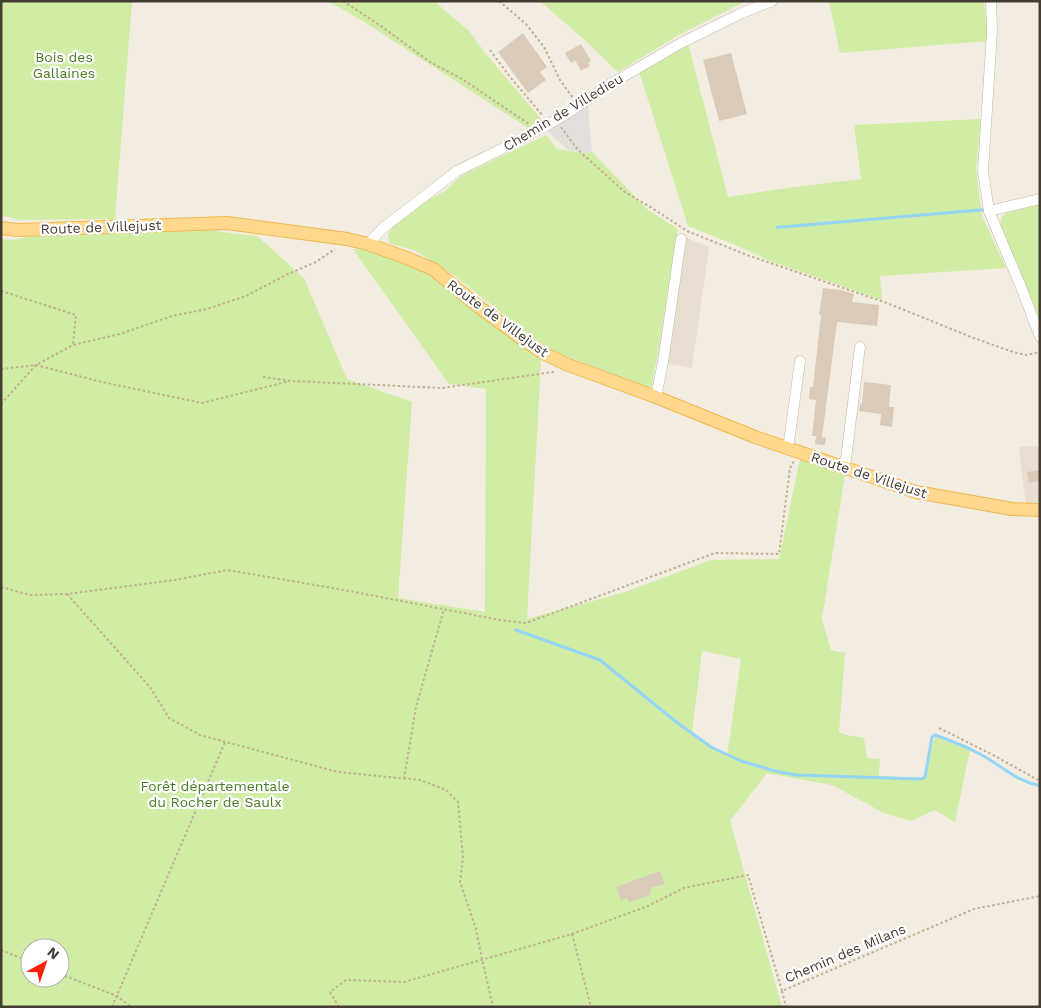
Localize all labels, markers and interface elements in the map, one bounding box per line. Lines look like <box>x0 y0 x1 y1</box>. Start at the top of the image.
park label: Bois des Gallaines <box>33 49 95 81</box>
street label: Chemin de Villedieu <box>500 70 626 154</box>
street label: Route de Villejust <box>40 217 162 237</box>
street label: Route de Villejust <box>444 276 552 360</box>
street label: Route de Villejust <box>809 449 929 501</box>
park label: Forêt départementale du Rocher de Saulx <box>140 778 290 810</box>
street label: Chemin des Milans <box>782 920 908 986</box>
north arrow <box>20 938 70 988</box>
text: N <box>44 944 62 963</box>

